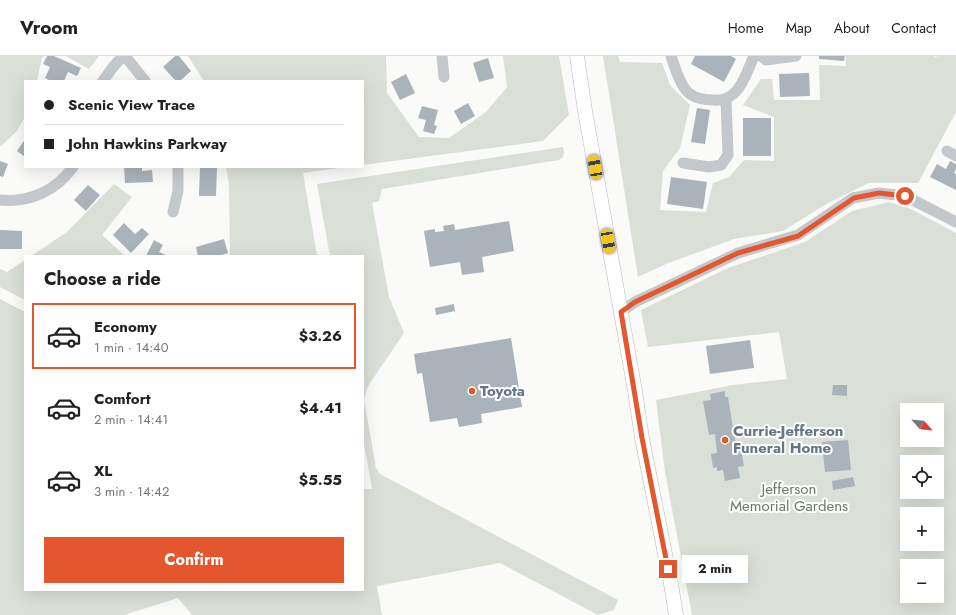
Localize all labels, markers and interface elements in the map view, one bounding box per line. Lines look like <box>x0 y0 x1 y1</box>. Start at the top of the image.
text: Vroom <box>20 14 78 41</box>
text: Home <box>728 18 764 38</box>
text: Map <box>786 18 812 38</box>
text: About <box>834 18 869 38</box>
text: Contact <box>891 18 936 38</box>
text: Scenic View Trace <box>68 94 195 116</box>
text: John Hawkins Parkway <box>68 133 227 155</box>
car <box>587 154 603 180</box>
route start <box>896 187 914 205</box>
car <box>600 228 616 254</box>
text: Choose a ride <box>44 266 161 292</box>
text: Economy <box>94 316 157 338</box>
icon: car <box>46 318 82 354</box>
text: $3.26 <box>299 325 342 347</box>
text: 1 min · 14:40 <box>94 338 169 357</box>
place label: Toyota <box>480 380 525 402</box>
marker: Toyota <box>467 386 477 396</box>
text: Comfort <box>94 388 151 410</box>
icon: car <box>46 390 82 426</box>
text: $4.41 <box>299 397 342 419</box>
north arrow <box>900 403 944 447</box>
map controls <box>900 403 944 603</box>
text: 2 min · 14:41 <box>94 410 168 429</box>
place label: Currie-Jefferson Funeral Home <box>733 420 843 459</box>
marker: Currie-Jefferson Funeral Home <box>720 435 730 445</box>
button: locate <box>900 455 944 499</box>
text: XL <box>94 460 112 482</box>
icon: car <box>46 462 82 498</box>
text: $5.55 <box>299 469 342 491</box>
park label: Jefferson Memorial Gardens <box>730 478 848 517</box>
text: 3 min · 14:42 <box>94 482 169 501</box>
button: + <box>900 507 944 551</box>
button: Confirm <box>44 537 344 583</box>
callout: 2 min <box>682 555 748 583</box>
text: 2 min <box>698 559 732 578</box>
button: − <box>900 559 944 603</box>
route end <box>659 560 677 578</box>

